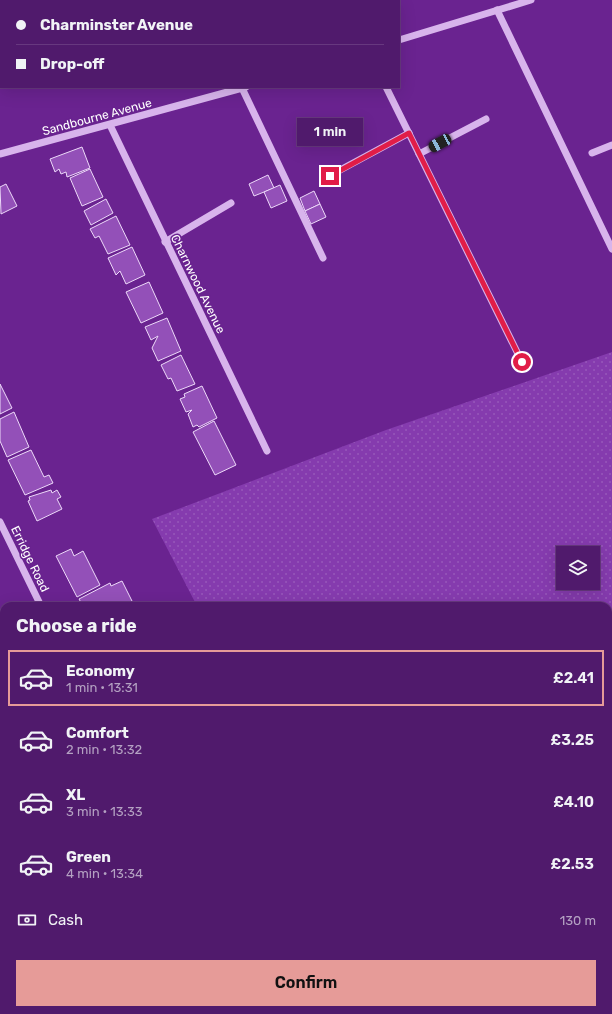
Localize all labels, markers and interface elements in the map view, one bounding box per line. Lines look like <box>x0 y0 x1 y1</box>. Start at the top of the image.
text: Charminster Avenue <box>40 16 193 34</box>
text: Drop-off <box>40 55 104 73</box>
street label: Sandbourne Avenue <box>41 96 154 138</box>
callout: 1 min <box>297 118 363 146</box>
text: 1 min <box>314 124 346 139</box>
car <box>427 132 453 154</box>
route end <box>321 167 339 185</box>
street label: Charnwood Avenue <box>168 232 228 336</box>
route start <box>513 353 531 371</box>
street label: Erridge Road <box>8 524 52 594</box>
map controls <box>556 546 600 590</box>
button: layers <box>556 546 600 590</box>
text: Choose a ride <box>16 615 137 637</box>
icon: car <box>18 660 54 696</box>
text: Economy <box>66 662 135 680</box>
text: £2.41 <box>553 669 594 687</box>
text: 1 min · 13:31 <box>66 680 138 695</box>
icon: car <box>18 722 54 758</box>
text: Comfort <box>66 724 129 742</box>
text: £3.25 <box>551 731 594 749</box>
text: 2 min · 13:32 <box>66 742 142 757</box>
icon: car <box>18 784 54 820</box>
text: XL <box>66 786 85 804</box>
text: £4.10 <box>553 793 594 811</box>
text: 3 min · 13:33 <box>66 804 143 819</box>
icon: car <box>18 846 54 882</box>
text: Green <box>66 848 111 866</box>
text: £2.53 <box>551 855 594 873</box>
text: 4 min · 13:34 <box>66 866 143 881</box>
icon: cash <box>16 909 38 931</box>
text: Cash <box>48 911 83 929</box>
text: 130 m <box>560 913 596 928</box>
button: Confirm <box>16 960 596 1006</box>

